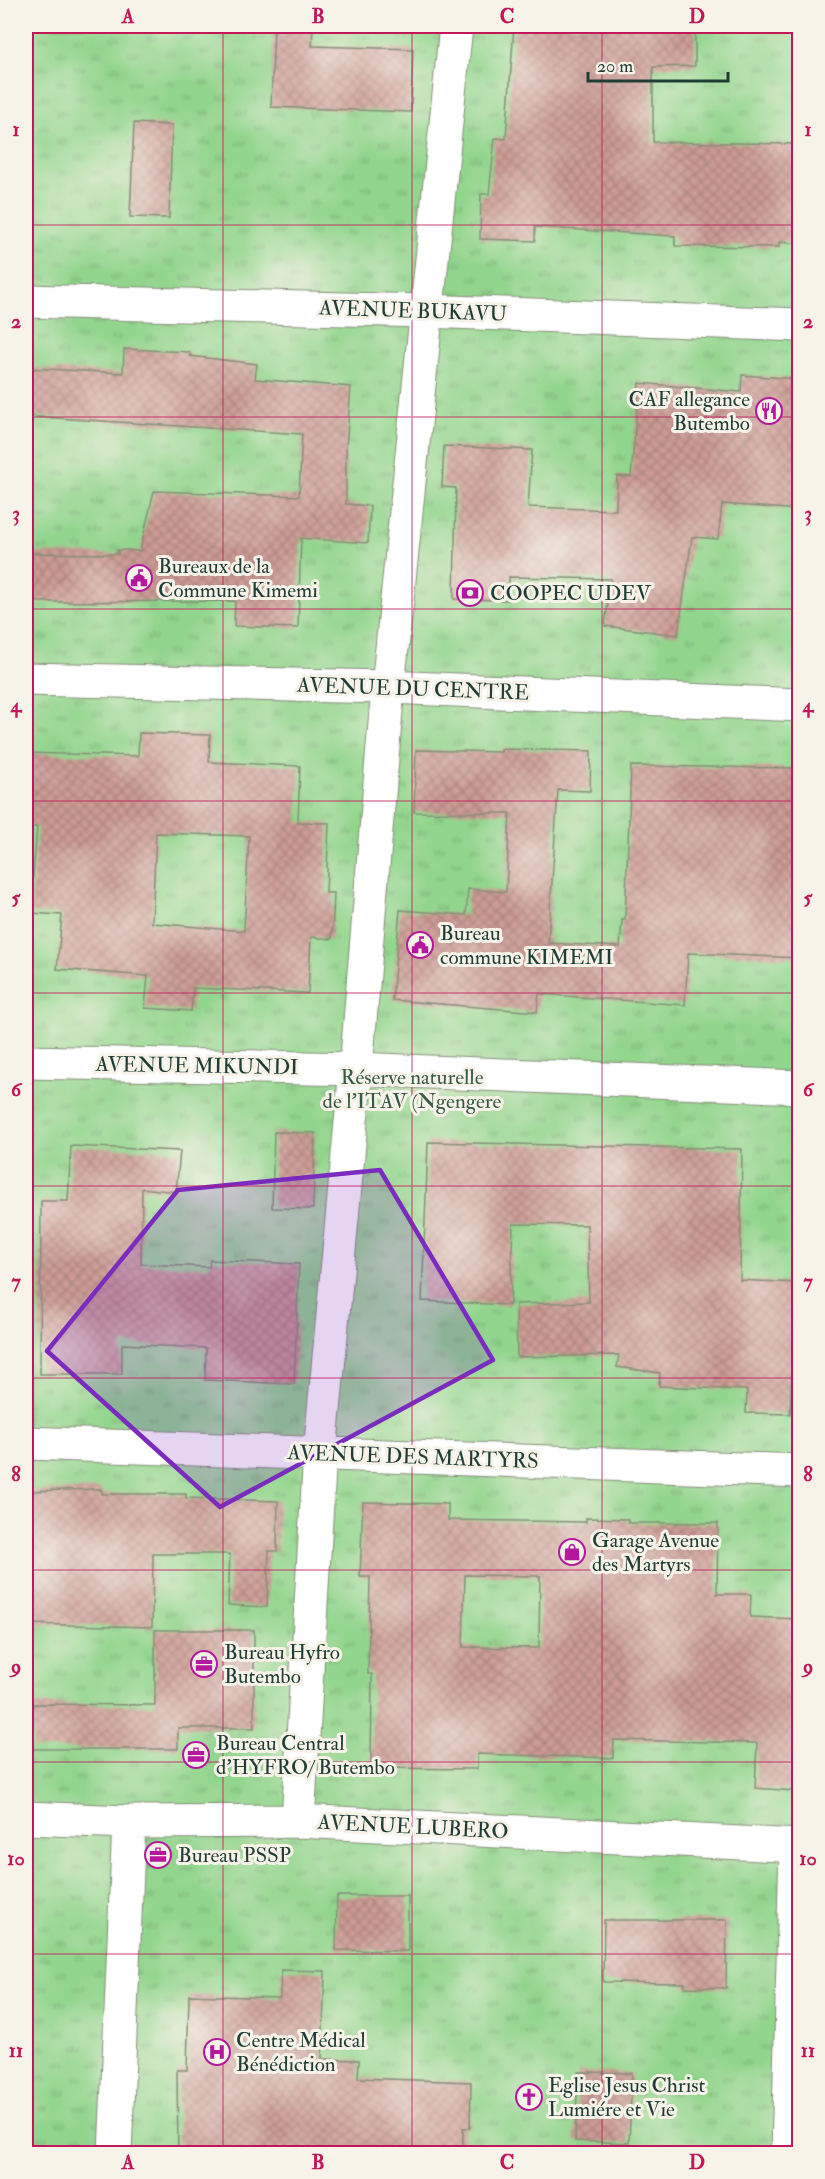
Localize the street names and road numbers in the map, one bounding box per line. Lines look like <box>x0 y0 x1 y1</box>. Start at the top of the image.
street label: AVENUE BUKAVU <box>317 294 508 328</box>
street label: AVENUE DU CENTRE <box>296 671 529 707</box>
street label: AVENUE MIKUNDI <box>94 1051 299 1081</box>
street label: AVENUE DES MARTYRS <box>286 1439 539 1475</box>
street label: AVENUE LUBERO <box>316 1808 509 1845</box>

